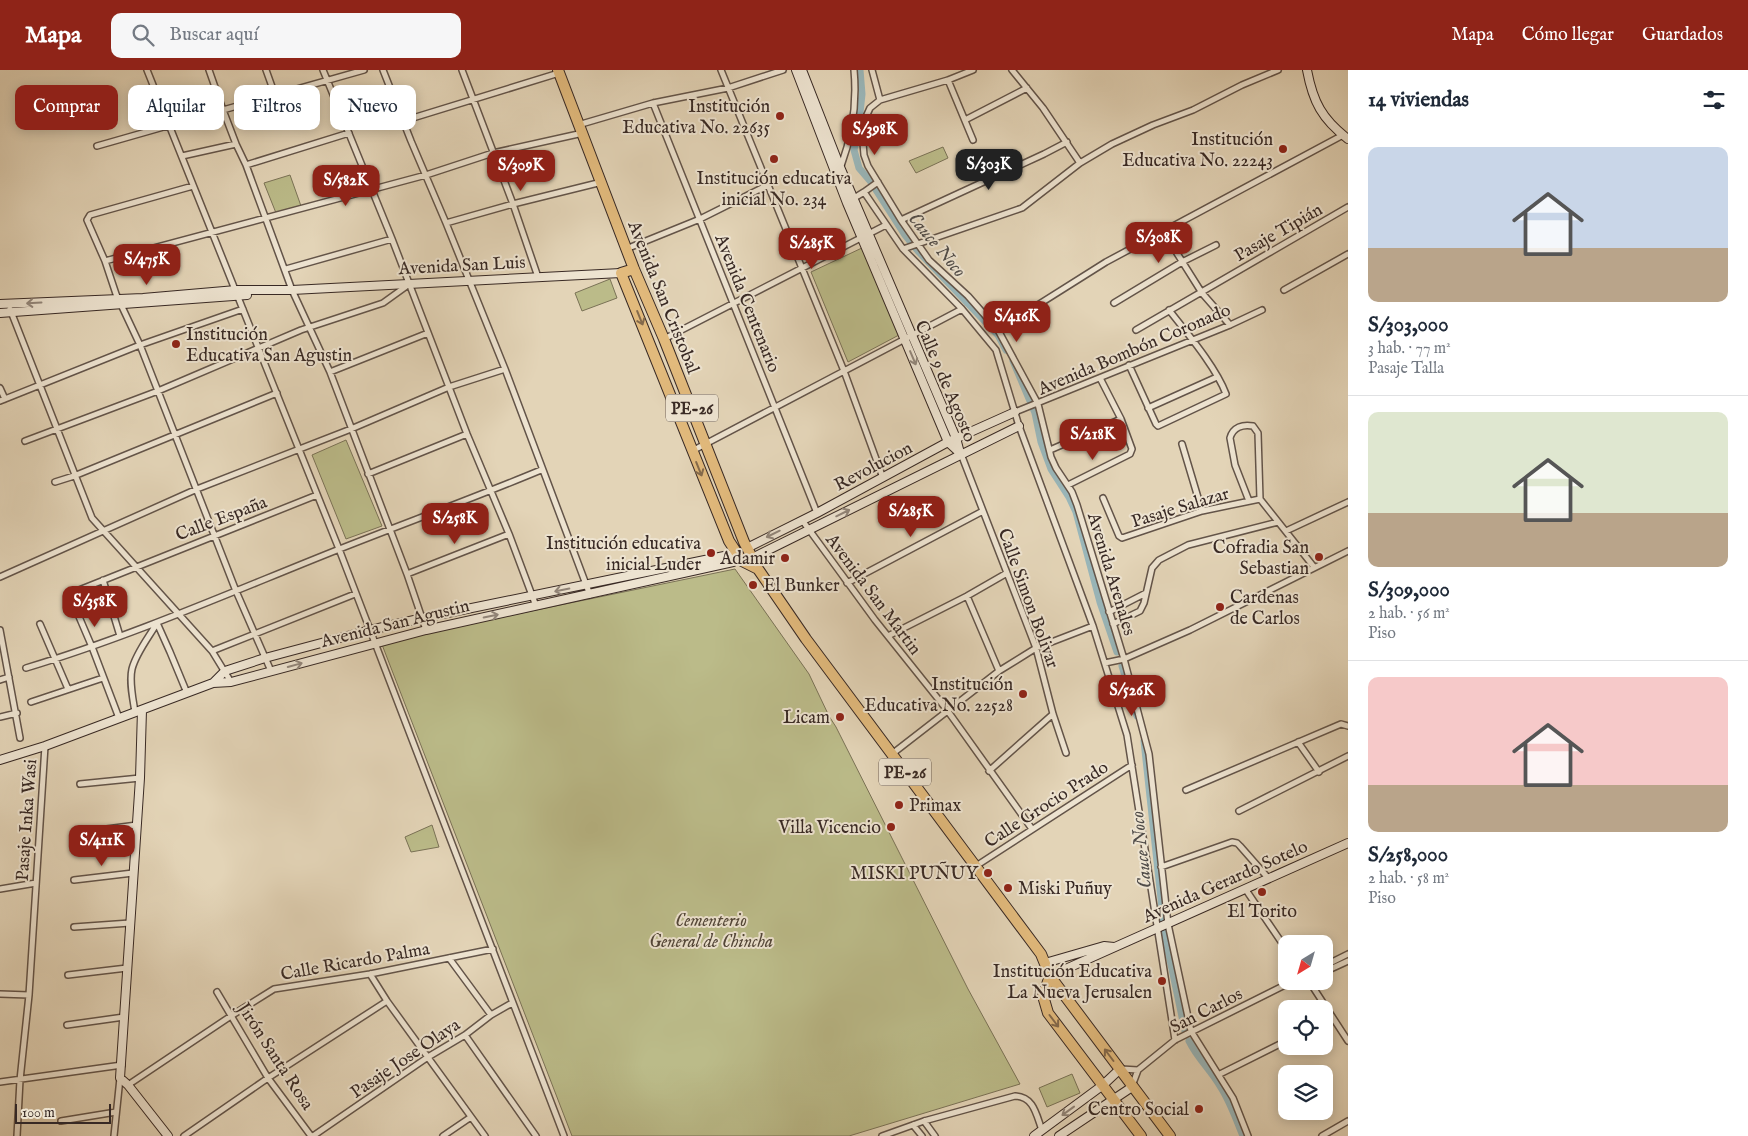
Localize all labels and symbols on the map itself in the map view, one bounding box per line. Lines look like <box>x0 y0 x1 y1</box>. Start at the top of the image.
place label: Institución Educativa No. 22635 <box>622 96 770 140</box>
marker: Institución Educativa No. 22635 <box>774 110 786 122</box>
pin: S/398K <box>834 114 916 156</box>
place label: Institución Educativa No. 22243 <box>1122 129 1273 173</box>
marker: Institución Educativa No. 22243 <box>1277 143 1289 155</box>
pin: S/303K <box>948 148 1030 191</box>
pin: S/309K <box>480 150 562 192</box>
marker: Institución educativa inicial No. 234 <box>768 153 780 165</box>
pin: S/582K <box>305 164 387 207</box>
place label: Institución educativa inicial No. 234 <box>696 168 852 212</box>
street label: Pasaje Tipián <box>1230 199 1327 268</box>
water label: Cauce Noco <box>902 208 971 283</box>
street label: Avenida San Cristobal <box>621 217 704 377</box>
pin: S/308K <box>1118 222 1200 264</box>
pin: S/285K <box>771 228 853 270</box>
street label: Avenida Centenario <box>708 230 785 376</box>
pin: S/475K <box>106 244 188 286</box>
street label: Avenida San Luis <box>397 252 526 281</box>
one-way arrow <box>26 298 42 308</box>
street label: Avenida Bombón Coronado <box>1034 299 1235 402</box>
pin: S/416K <box>976 300 1058 343</box>
one-way arrow <box>635 310 645 325</box>
street label: Calle 9 de Agosto <box>909 317 981 446</box>
place label: Institución Educativa San Agustin <box>186 324 353 368</box>
marker: Institución Educativa San Agustin <box>170 338 182 350</box>
one-way arrow <box>909 351 918 366</box>
road number: PE-26 <box>666 394 718 422</box>
pin: S/218K <box>1052 418 1134 461</box>
street label: Revolucion <box>831 437 917 497</box>
one-way arrow <box>695 461 705 476</box>
street label: Pasaje Salazar <box>1129 483 1233 534</box>
street label: Calle España <box>172 491 271 547</box>
pin: S/285K <box>870 496 952 538</box>
pin: S/258K <box>414 502 496 545</box>
one-way arrow <box>835 508 850 517</box>
street label: Avenida Arenales <box>1081 509 1140 639</box>
street label: Calle Simon Bolivar <box>992 525 1064 672</box>
one-way arrow <box>766 529 781 539</box>
street label: Avenida San Martin <box>819 529 926 660</box>
place label: Institución educativa inicial Luder <box>546 533 701 577</box>
place label: Cofradia San Sebastian <box>1213 537 1309 581</box>
marker: Institución educativa inicial Luder <box>705 547 717 559</box>
place label: Adamir <box>719 548 775 571</box>
marker: Cofradia San Sebastian <box>1313 551 1325 563</box>
marker: Adamir <box>779 552 791 564</box>
place label: El Bunker <box>763 575 840 598</box>
marker: El Bunker <box>747 579 759 591</box>
pin: S/358K <box>54 586 136 628</box>
one-way arrow <box>554 586 570 595</box>
place label: Cardenas de Carlos <box>1230 587 1300 631</box>
street label: Avenida San Agustin <box>318 595 472 654</box>
marker: Cardenas de Carlos <box>1214 601 1226 613</box>
one-way arrow <box>482 611 498 620</box>
one-way arrow <box>286 659 302 669</box>
place label: Institución Educativa No. 22528 <box>864 674 1013 718</box>
pin: S/526K <box>1091 674 1173 717</box>
marker: Institución Educativa No. 22528 <box>1017 688 1029 700</box>
place label: Licam <box>783 707 830 730</box>
marker: Licam <box>834 711 846 723</box>
street label: Calle Grocio Prado <box>980 756 1113 854</box>
street label: Pasaje Inka Wasi <box>12 758 43 882</box>
road number: PE-26 <box>879 759 931 786</box>
place label: Primax <box>909 795 962 818</box>
marker: Primax <box>893 799 905 811</box>
water label: Cauce Noco <box>1126 810 1158 890</box>
place label: Villa Vicencio <box>778 817 881 840</box>
marker: Villa Vicencio <box>885 821 897 833</box>
pin: S/411K <box>61 824 143 867</box>
street label: Avenida Gerardo Sotelo <box>1139 835 1312 930</box>
place label: MISKI PUÑUY <box>850 861 979 886</box>
marker: MISKI PUÑUY <box>982 867 994 879</box>
place label: Miski Puñuy <box>1018 878 1112 901</box>
marker: Miski Puñuy <box>1002 882 1014 894</box>
marker: El Torito <box>1256 886 1268 898</box>
place label: El Torito <box>1227 901 1297 924</box>
park label: Cementerio General de Chincha <box>649 910 773 954</box>
north arrow <box>1278 935 1332 990</box>
street label: Calle Ricardo Palma <box>279 938 432 987</box>
place label: Institución Educativa La Nueva Jerusalen <box>993 961 1152 1005</box>
marker: Institución Educativa La Nueva Jerusalen <box>1156 975 1168 987</box>
street label: San Carlos <box>1166 983 1247 1039</box>
street label: Jirón Santa Rosa <box>230 997 318 1115</box>
street label: Pasaje Jose Olaya <box>346 1014 465 1104</box>
one-way arrow <box>1049 1014 1059 1028</box>
one-way arrow <box>1104 1048 1114 1062</box>
place label: Centro Social <box>1088 1099 1189 1122</box>
scale bar <box>15 1101 111 1124</box>
marker: Centro Social <box>1193 1103 1205 1115</box>
one-way arrow <box>1062 1106 1076 1116</box>

